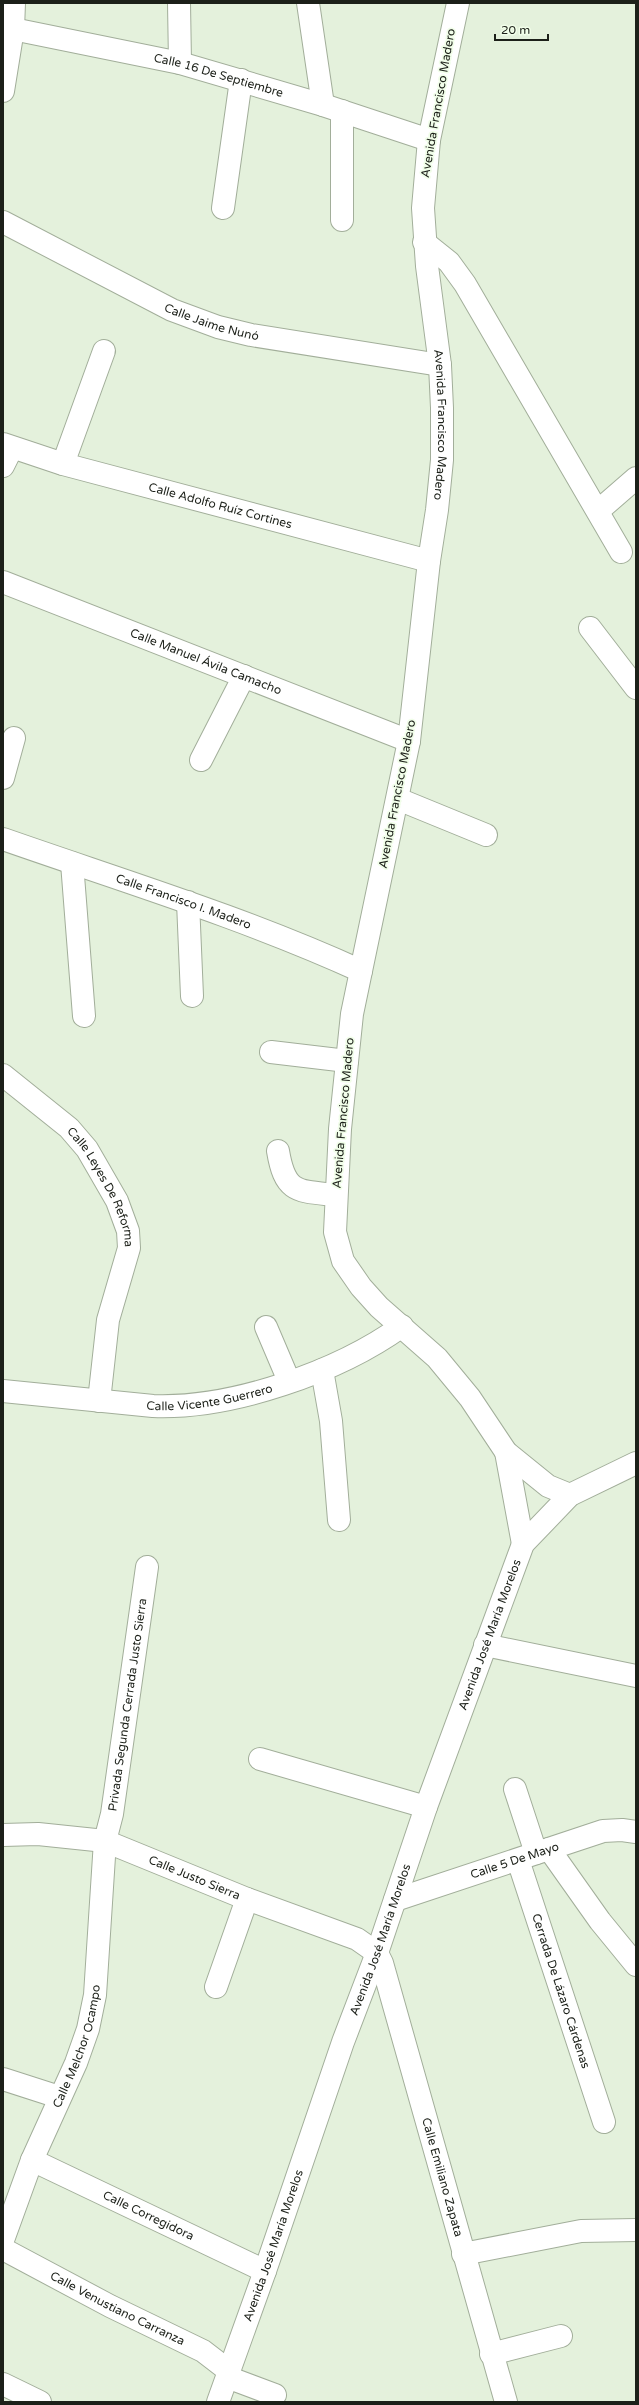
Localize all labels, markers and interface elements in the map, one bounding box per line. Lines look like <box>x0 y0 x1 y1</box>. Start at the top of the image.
scale bar <box>495 16 548 42</box>
text: 20 m <box>501 23 530 37</box>
street label: Avenida Francisco Madero <box>418 27 458 179</box>
street label: Calle 16 De Septiembre <box>153 51 285 100</box>
street label: Calle Jaime Nunó <box>162 300 260 343</box>
street label: Avenida Francisco Madero <box>431 348 449 501</box>
street label: Calle Adolfo Ruíz Cortines <box>147 480 294 531</box>
street label: Calle Manuel Ávila Camacho <box>128 626 284 697</box>
street label: Avenida Francisco Madero <box>376 718 418 870</box>
street label: Calle Francisco I. Madero <box>114 871 253 932</box>
street label: Avenida Francisco Madero <box>329 1037 357 1189</box>
street label: Calle Leyes De Reforma <box>64 1124 136 1247</box>
street label: Calle Vicente Guerrero <box>146 1381 274 1413</box>
street label: Avenida José María Morelos <box>455 1557 524 1712</box>
street label: Privada Segunda Cerrada Justo Sierra <box>105 1597 149 1812</box>
street label: Calle 5 De Mayo <box>469 1839 561 1882</box>
street label: Calle Justo Sierra <box>147 1853 242 1902</box>
street label: Avenida José María Morelos <box>347 1862 413 2017</box>
street label: Cerrada De Lázaro Cárdenas <box>529 1912 593 2071</box>
street label: Calle Melchor Ocampo <box>50 1984 103 2110</box>
street label: Calle Emiliano Zapata <box>419 2116 466 2238</box>
street label: Avenida José María Morelos <box>240 2167 306 2323</box>
street label: Calle Corregidora <box>101 2188 196 2243</box>
street label: Calle Venustiano Carranza <box>48 2268 187 2348</box>

